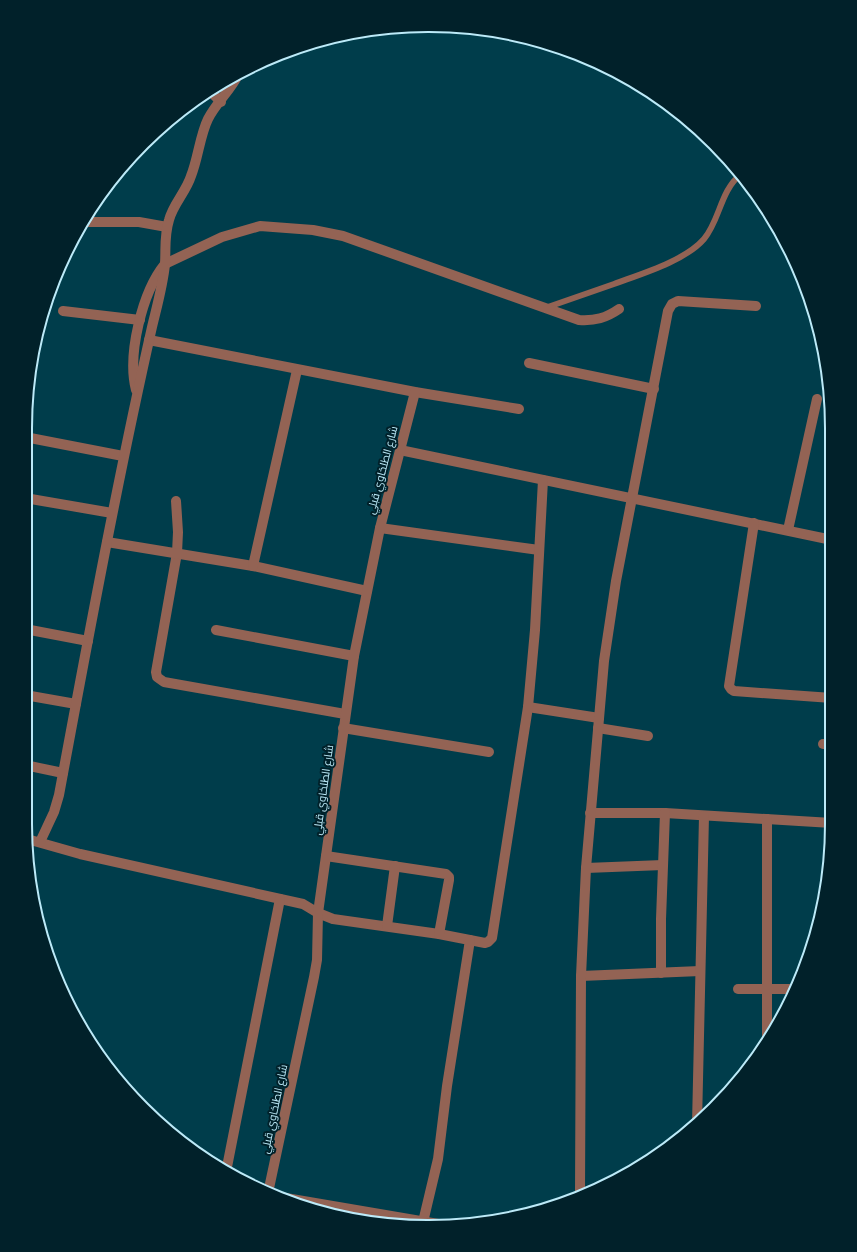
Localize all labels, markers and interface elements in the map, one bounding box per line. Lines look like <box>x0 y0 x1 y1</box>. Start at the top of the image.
street label: شارع الطلخاوي قبلي <box>363 424 402 516</box>
street label: شارع الطلخاوي قبلي <box>309 744 338 836</box>
street label: شارع الطلخاوي قبلي <box>257 1063 292 1155</box>

